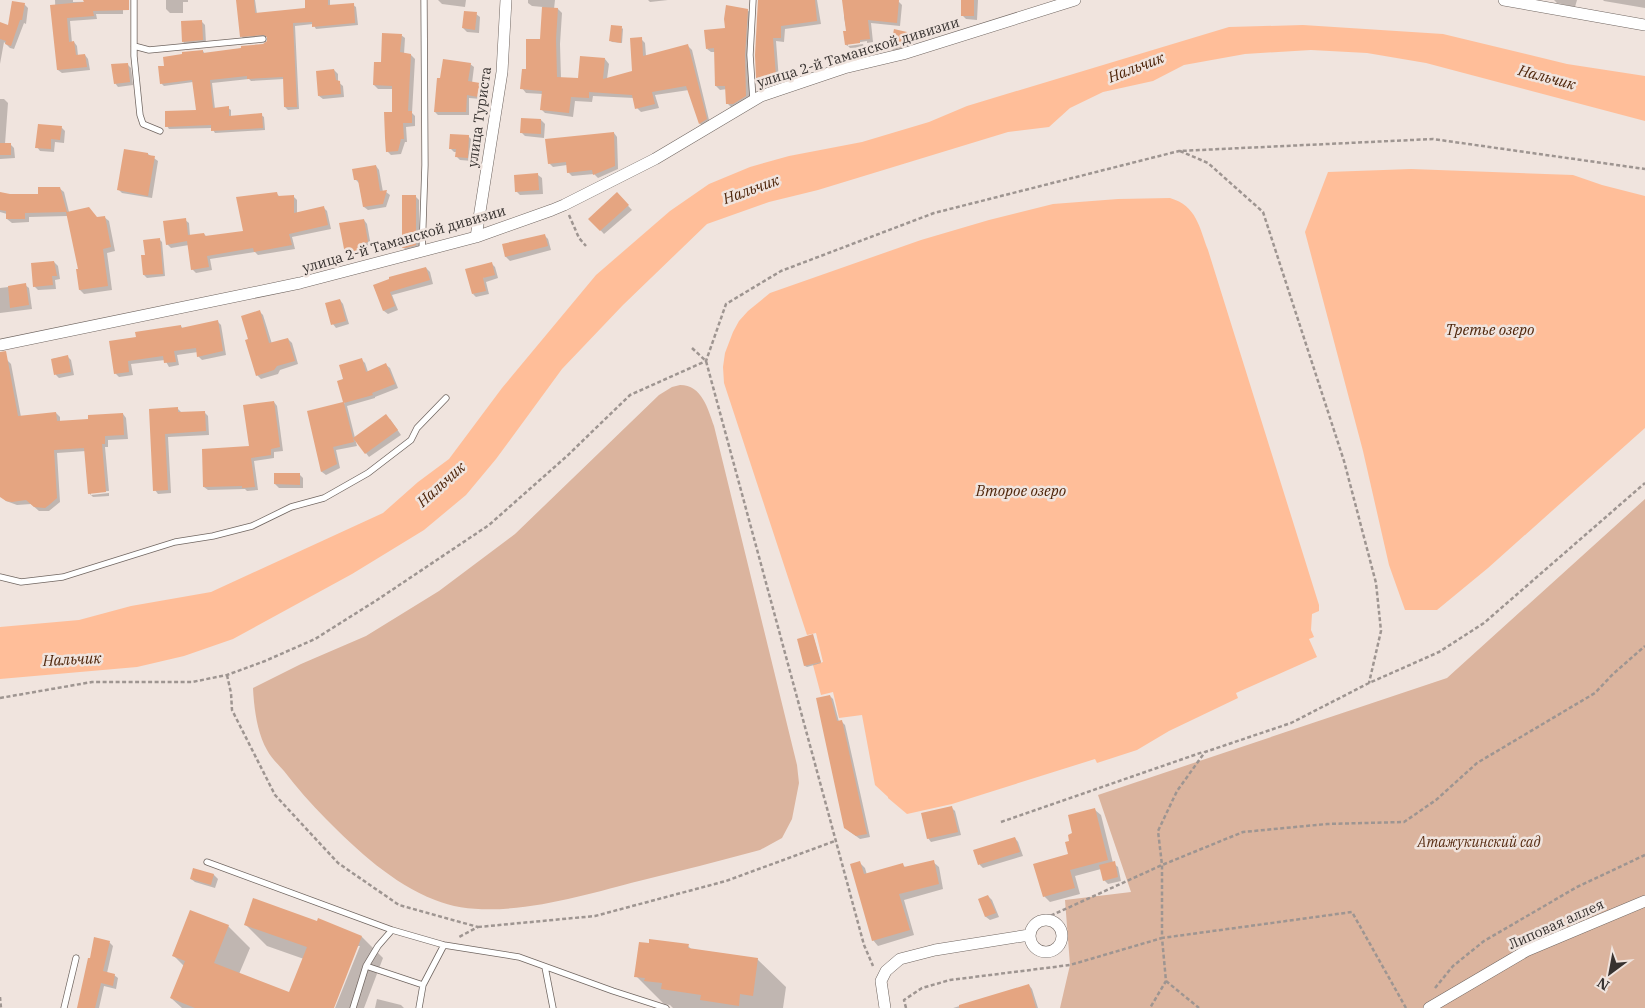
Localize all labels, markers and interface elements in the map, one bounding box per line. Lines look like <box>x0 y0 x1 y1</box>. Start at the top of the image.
street label: улица 2-й Таманской дивизии <box>755 13 961 91</box>
water label: Нальчик <box>1104 47 1168 87</box>
water label: Нальчик <box>1515 60 1579 94</box>
street label: улица Туриста <box>463 65 495 168</box>
water label: Нальчик <box>719 170 783 208</box>
street label: улица 2-й Таманской дивизии <box>300 201 508 277</box>
water label: Третье озеро <box>1446 320 1534 339</box>
water label: Нальчик <box>412 457 470 511</box>
water label: Второе озеро <box>975 481 1066 500</box>
water label: Нальчик <box>41 648 103 670</box>
park label: Атажукинский сад <box>1417 833 1540 851</box>
street label: Липовая аллея <box>1505 895 1607 953</box>
north arrow <box>1585 948 1635 998</box>
text: N <box>1594 973 1613 995</box>

